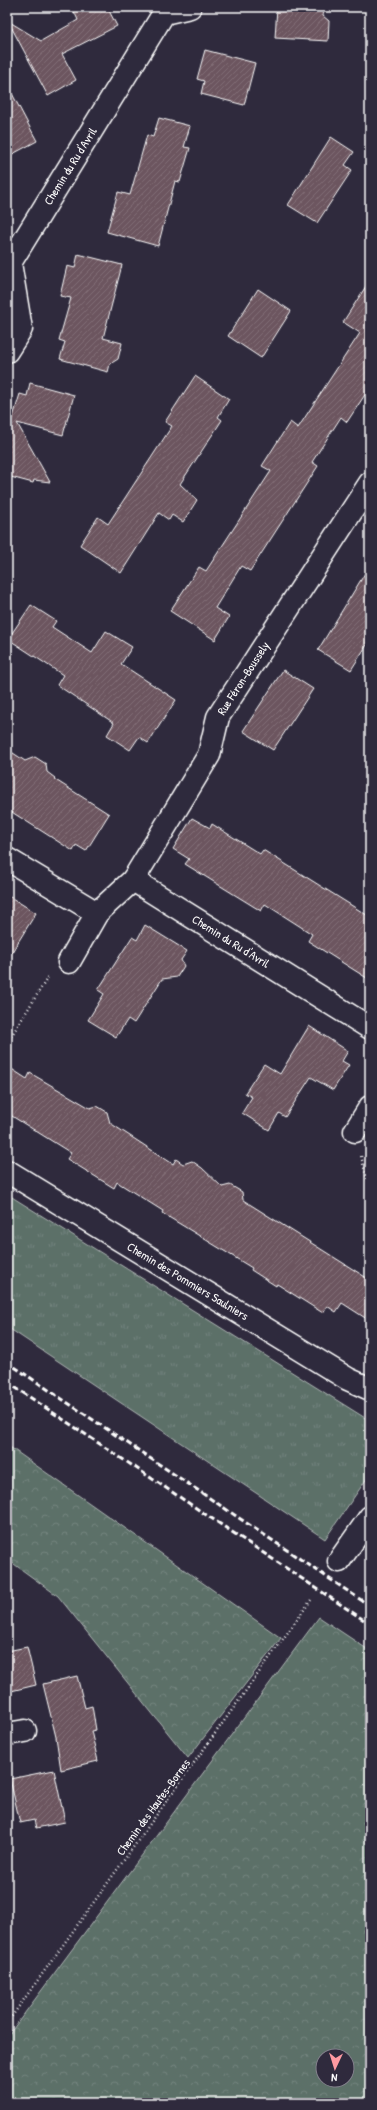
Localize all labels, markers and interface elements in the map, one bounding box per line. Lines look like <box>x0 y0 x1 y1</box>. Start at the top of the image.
street label: Chemin du Ru d'Avril <box>39 123 101 208</box>
street label: Rue Féron-Boussely <box>213 638 273 718</box>
street label: Chemin du Ru d'Avril <box>189 910 274 972</box>
street label: Chemin des Pommiers Saulniers <box>124 1238 252 1324</box>
street label: Chemin des Hautes-Bornes <box>112 1755 194 1859</box>
north arrow <box>315 2048 355 2088</box>
text: N <box>331 2071 338 2085</box>

